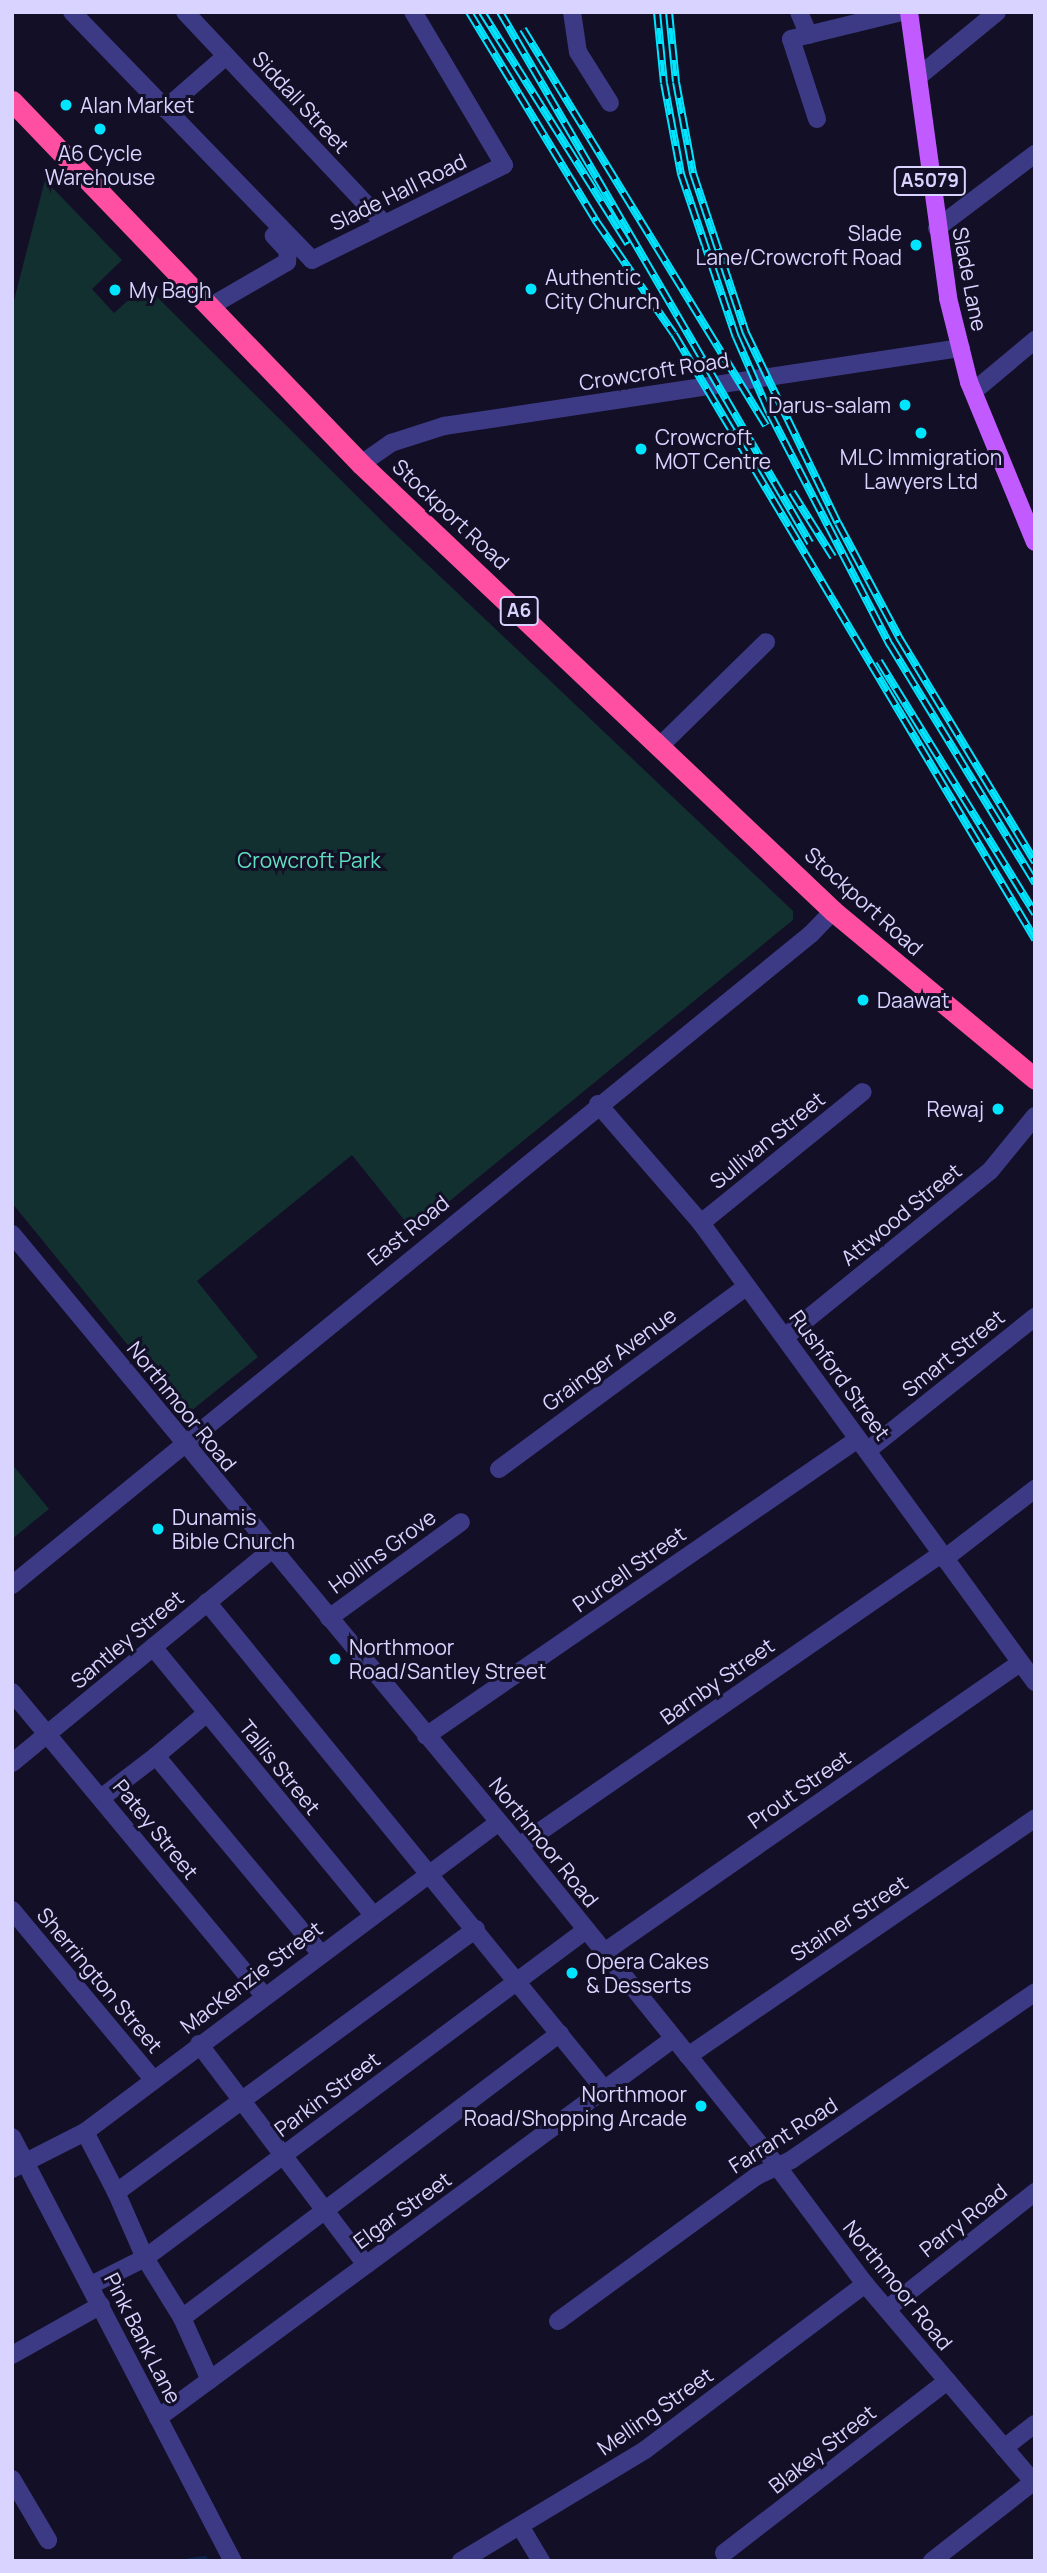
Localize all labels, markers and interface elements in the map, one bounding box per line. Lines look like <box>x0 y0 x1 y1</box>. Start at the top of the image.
street label: Siddall Street <box>247 46 355 158</box>
place label: Alan Market <box>80 92 194 118</box>
marker: Alan Market <box>58 97 74 113</box>
marker: A6 Cycle Warehouse <box>92 121 108 137</box>
place label: A6 Cycle Warehouse <box>45 140 155 190</box>
street label: Slade Hall Road <box>326 148 470 236</box>
road number: A5079 <box>893 166 967 196</box>
place label: Slade Lane/Crowcroft Road <box>695 220 902 270</box>
street label: Slade Lane <box>948 225 992 333</box>
marker: Slade Lane/Crowcroft Road <box>908 237 924 253</box>
place label: Authentic City Church <box>545 264 660 314</box>
place label: My Bagh <box>129 277 211 303</box>
marker: Authentic City Church <box>523 281 539 297</box>
marker: My Bagh <box>107 282 123 298</box>
street label: Crowcroft Road <box>577 347 731 395</box>
place label: Darus-salam <box>768 392 891 418</box>
marker: Darus-salam <box>897 397 913 413</box>
place label: Crowcroft MOT Centre <box>655 424 772 474</box>
marker: MLC Immigration Lawyers Ltd <box>913 425 929 441</box>
marker: Crowcroft MOT Centre <box>633 441 649 457</box>
place label: MLC Immigration Lawyers Ltd <box>840 444 1002 494</box>
street label: Stockport Road <box>387 454 515 574</box>
road number: A6 <box>498 596 540 626</box>
street label: Stockport Road <box>800 841 928 961</box>
park label: Crowcroft Park <box>237 847 381 873</box>
place label: Daawat <box>877 987 950 1013</box>
marker: Daawat <box>855 992 871 1008</box>
street label: Sullivan Street <box>705 1086 829 1194</box>
place label: Rewaj <box>926 1096 984 1122</box>
marker: Rewaj <box>990 1101 1006 1117</box>
street label: Attwood Street <box>836 1158 966 1270</box>
street label: East Road <box>362 1190 454 1270</box>
street label: Grainger Avenue <box>537 1302 681 1416</box>
street label: Smart Street <box>897 1304 1009 1402</box>
street label: Rushford Street <box>784 1305 896 1445</box>
street label: Northmoor Road <box>122 1336 242 1476</box>
place label: Dunamis Bible Church <box>172 1504 295 1554</box>
street label: Hollins Grove <box>324 1504 440 1598</box>
marker: Dunamis Bible Church <box>150 1521 166 1537</box>
street label: Purcell Street <box>568 1521 690 1617</box>
street label: Santley Street <box>66 1585 188 1693</box>
street label: Barnby Street <box>655 1632 779 1730</box>
place label: Northmoor Road/Santley Street <box>349 1634 546 1684</box>
marker: Northmoor Road/Santley Street <box>327 1651 343 1667</box>
street label: Tallis Street <box>234 1715 326 1819</box>
street label: Prout Street <box>743 1744 855 1834</box>
street label: Northmoor Road <box>484 1772 604 1912</box>
street label: Patey Street <box>108 1774 204 1884</box>
street label: Stainer Street <box>786 1870 912 1966</box>
street label: Sherrington Street <box>32 1902 168 2058</box>
street label: MacKenzie Street <box>175 1915 327 2039</box>
place label: Opera Cakes & Desserts <box>586 1948 709 1998</box>
marker: Opera Cakes & Desserts <box>564 1965 580 1981</box>
street label: Parkin Street <box>269 2046 385 2142</box>
place label: Northmoor Road/Shopping Arcade <box>464 2081 687 2131</box>
street label: Farrant Road <box>724 2092 842 2178</box>
marker: Northmoor Road/Shopping Arcade <box>693 2098 709 2114</box>
street label: Elgar Street <box>348 2166 456 2254</box>
street label: Parry Road <box>914 2178 1012 2262</box>
street label: Northmoor Road <box>838 2215 958 2355</box>
street label: Pink Bank Lane <box>99 2268 187 2408</box>
street label: Melling Street <box>592 2362 718 2460</box>
street label: Blakey Street <box>764 2399 880 2499</box>

